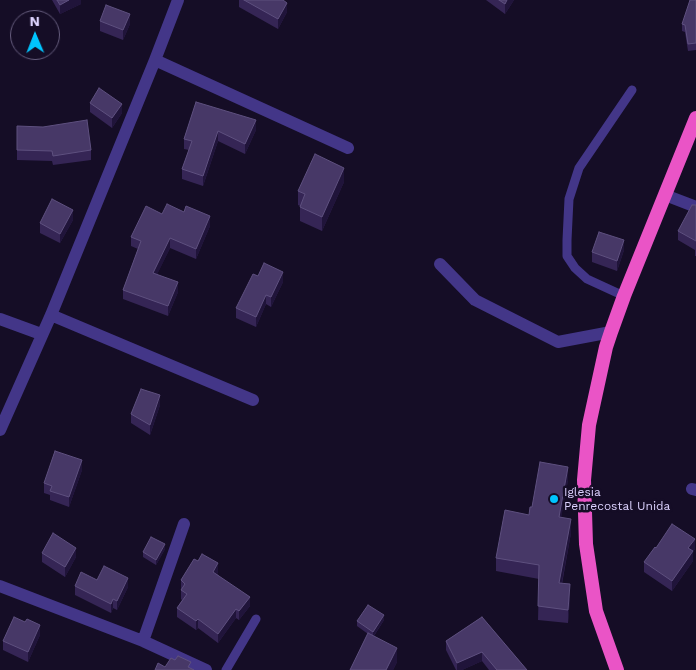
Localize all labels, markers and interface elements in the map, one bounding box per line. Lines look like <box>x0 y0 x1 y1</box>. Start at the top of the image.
north arrow <box>10 10 60 60</box>
text: N <box>29 13 40 29</box>
place label: Iglesia Penrecostal Unida <box>564 485 670 513</box>
marker: Iglesia Penrecostal Unida <box>548 493 560 505</box>

